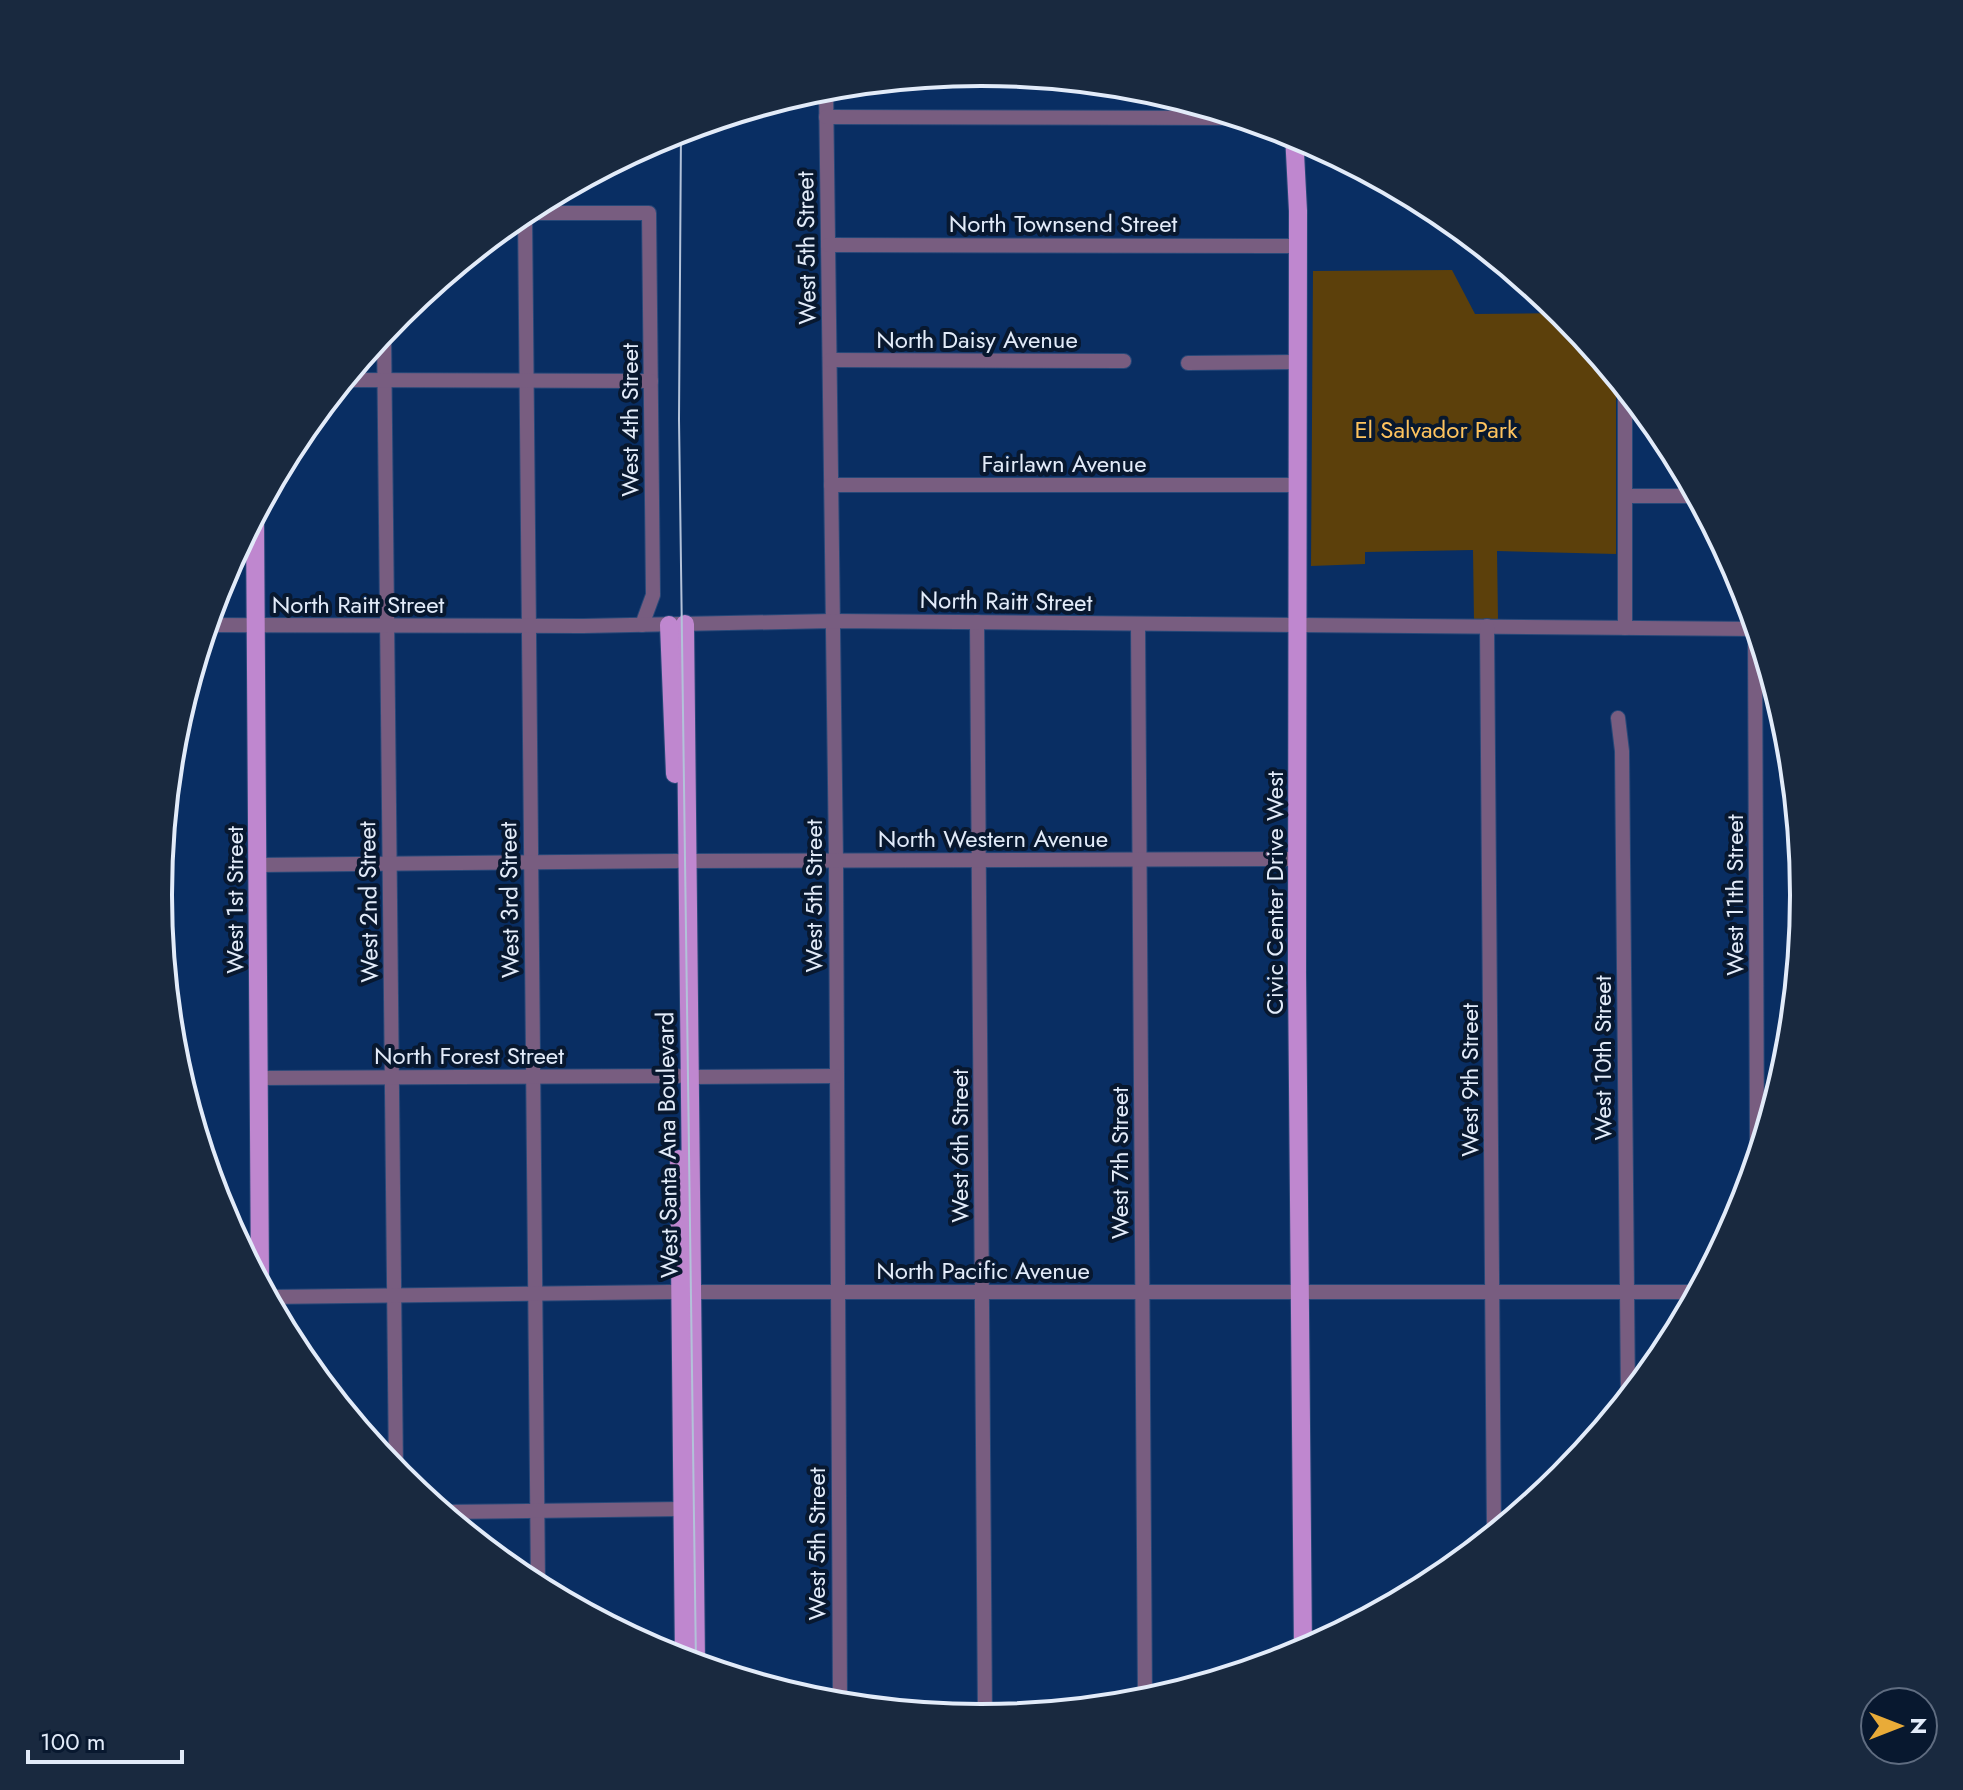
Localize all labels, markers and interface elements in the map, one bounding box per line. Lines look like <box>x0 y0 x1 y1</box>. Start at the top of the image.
street label: West 5th Street <box>787 171 825 325</box>
street label: North Townsend Street <box>949 206 1178 241</box>
street label: North Daisy Avenue <box>876 322 1078 357</box>
street label: West 4th Street <box>612 343 647 497</box>
park label: El Salvador Park <box>1354 412 1518 447</box>
street label: Fairlawn Avenue <box>981 446 1147 481</box>
street label: North Raitt Street <box>919 582 1093 620</box>
street label: North Raitt Street <box>272 587 445 622</box>
street label: Civic Center Drive West <box>1257 771 1292 1015</box>
street label: West 11th Street <box>1717 814 1752 976</box>
street label: West 5th Street <box>796 819 831 973</box>
street label: West 2nd Street <box>349 821 387 983</box>
street label: West 3rd Street <box>490 821 528 978</box>
street label: North Western Avenue <box>878 821 1108 856</box>
street label: West 1st Street <box>217 826 252 974</box>
street label: West 10th Street <box>1585 975 1620 1140</box>
street label: West 9th Street <box>1452 1003 1487 1157</box>
street label: West Santa Ana Boulevard <box>647 1011 687 1279</box>
street label: North Forest Street <box>374 1038 564 1073</box>
street label: West 6th Street <box>942 1069 977 1223</box>
street label: West 7th Street <box>1102 1087 1137 1239</box>
street label: North Pacific Avenue <box>876 1253 1090 1288</box>
street label: West 5th Street <box>799 1467 834 1621</box>
north arrow <box>1859 1686 1939 1766</box>
scale bar <box>28 1714 182 1764</box>
text: N <box>1903 1717 1935 1735</box>
text: 100 m <box>40 1724 106 1759</box>

